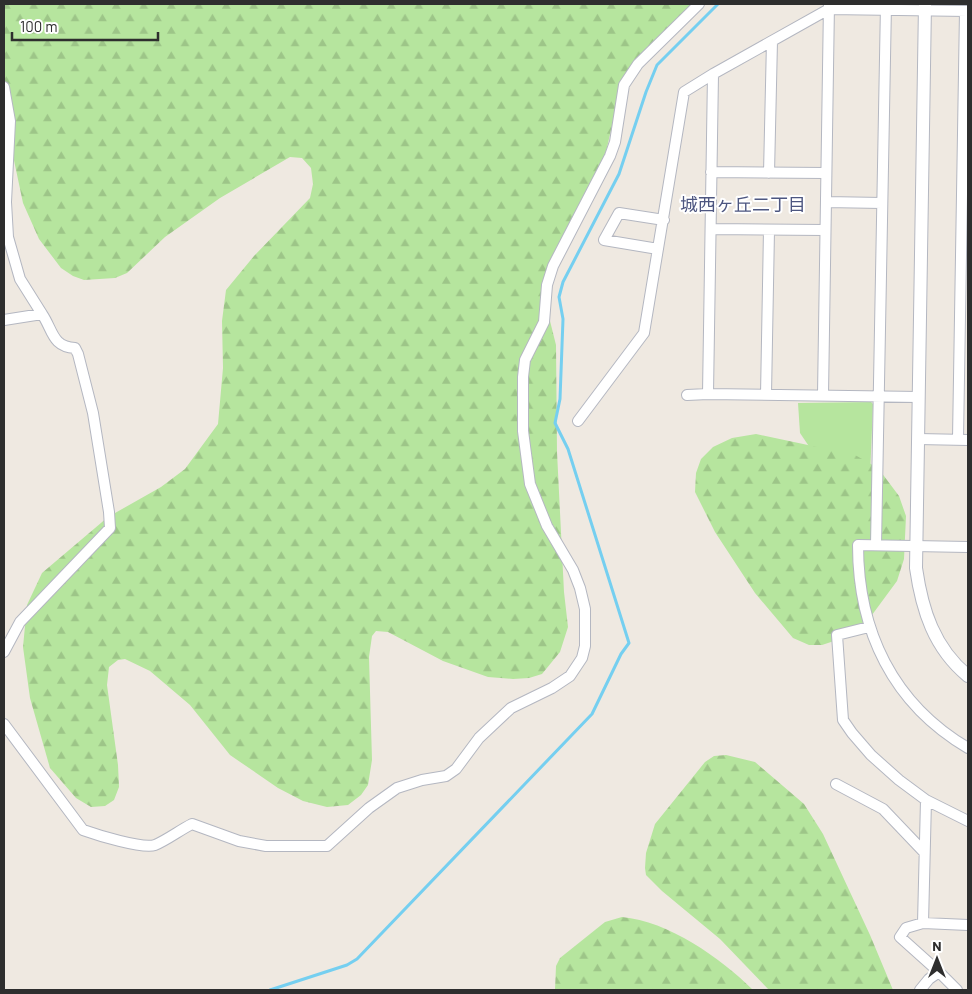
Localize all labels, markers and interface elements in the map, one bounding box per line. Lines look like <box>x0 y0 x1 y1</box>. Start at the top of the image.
scale bar <box>12 10 159 42</box>
text: 100 m <box>20 17 58 35</box>
district label: 城西ヶ丘二丁目 <box>680 193 806 215</box>
north arrow <box>912 934 962 984</box>
text: N <box>932 937 942 954</box>

